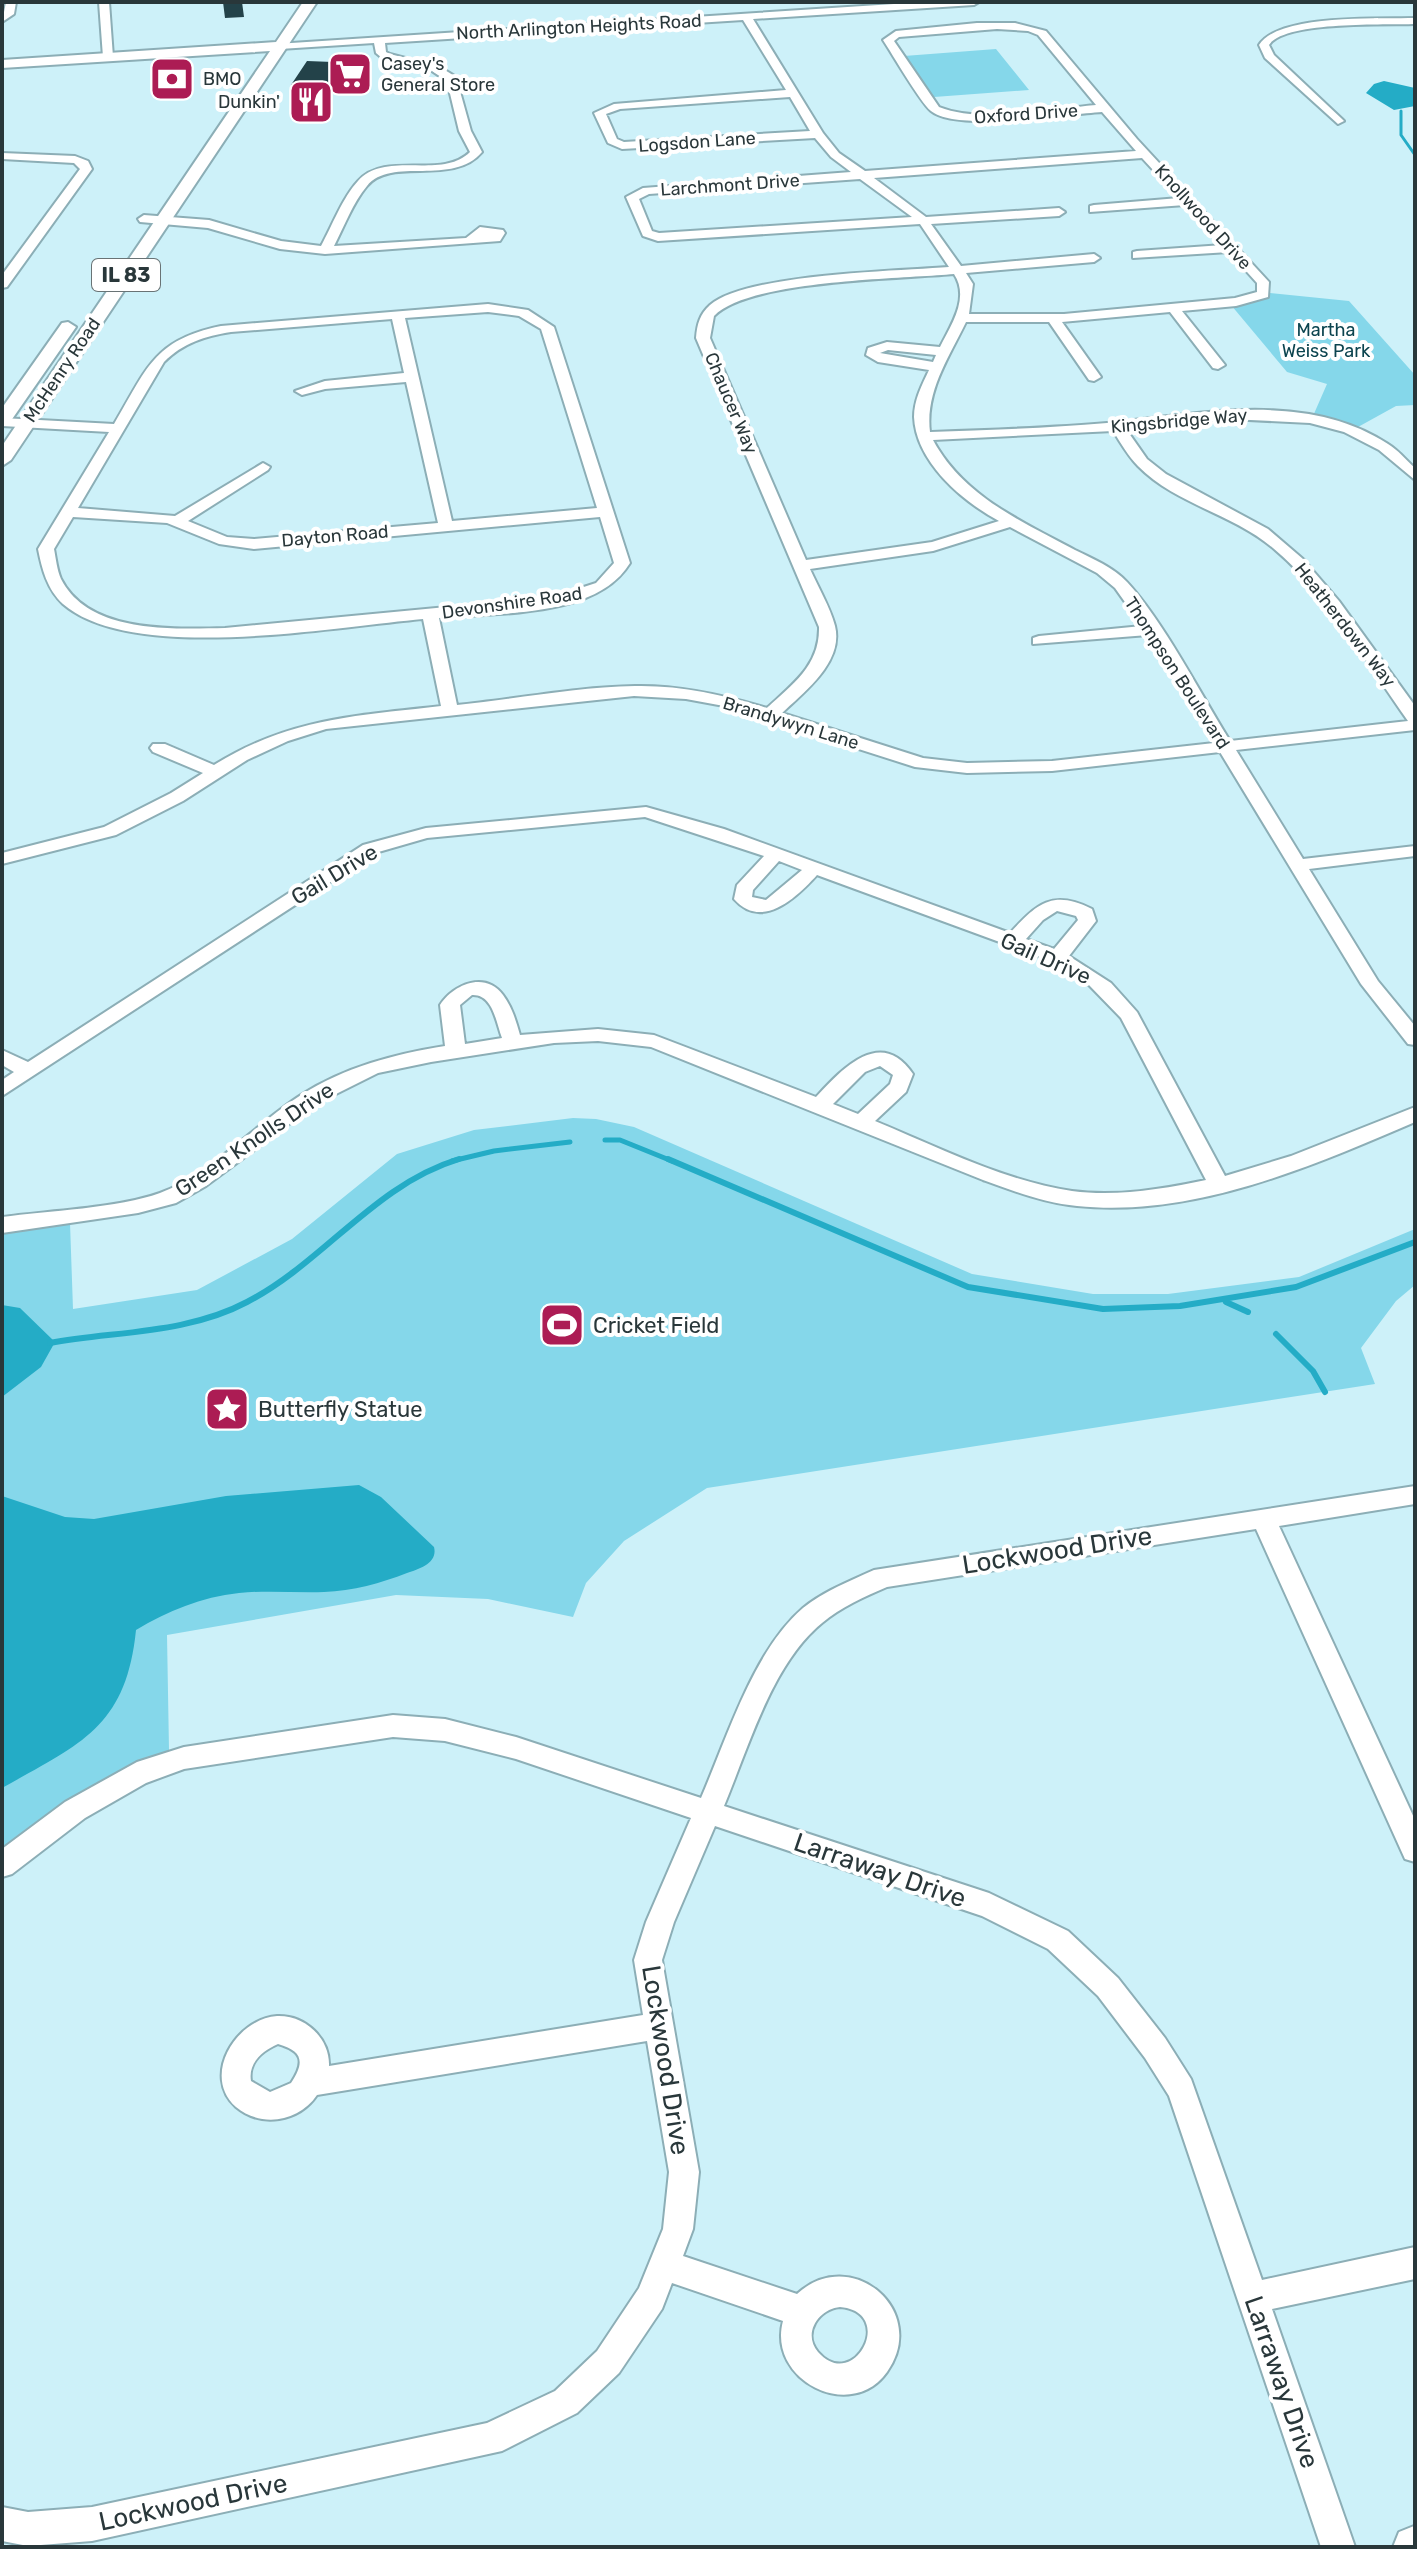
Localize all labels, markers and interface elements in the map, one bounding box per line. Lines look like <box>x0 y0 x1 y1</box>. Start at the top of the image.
street label: North Arlington Heights Road <box>456 10 702 44</box>
supermarket icon: Casey's General Store <box>326 50 374 98</box>
place label: Casey's General Store <box>381 53 495 96</box>
bank icon: BMO <box>148 55 196 103</box>
place label: BMO <box>203 68 242 90</box>
restaurant icon: Dunkin' <box>287 78 335 126</box>
place label: Dunkin' <box>218 91 280 113</box>
street label: Oxford Drive <box>973 99 1079 129</box>
street label: Logsdon Lane <box>638 127 756 157</box>
street label: Knollwood Drive <box>1150 160 1256 274</box>
street label: Larchmont Drive <box>660 169 800 201</box>
road number: IL 83 <box>92 259 160 291</box>
street label: McHenry Road <box>19 314 105 426</box>
park label: Martha Weiss Park <box>1282 319 1371 362</box>
street label: Chaucer Way <box>700 349 762 457</box>
street label: Kingsbridge Way <box>1110 404 1248 438</box>
street label: Dayton Road <box>281 520 389 552</box>
street label: Heatherdown Way <box>1290 559 1400 691</box>
street label: Devonshire Road <box>440 582 584 624</box>
street label: Thompson Boulevard <box>1120 593 1234 753</box>
street label: Brandywyn Lane <box>720 692 862 754</box>
street label: Gail Drive <box>286 838 382 911</box>
street label: Gail Drive <box>996 927 1095 990</box>
street label: Green Knolls Drive <box>170 1076 339 1203</box>
sports icon: Cricket Field <box>538 1301 586 1349</box>
place label: Cricket Field <box>593 1312 719 1339</box>
place icon: Butterfly Statue <box>203 1385 251 1433</box>
place label: Butterfly Statue <box>258 1396 422 1423</box>
street label: Lockwood Drive <box>960 1520 1154 1581</box>
street label: Larraway Drive <box>790 1827 970 1914</box>
street label: Lockwood Drive <box>635 1963 696 2157</box>
street label: Larraway Drive <box>1238 2292 1325 2472</box>
street label: Lockwood Drive <box>96 2467 290 2538</box>

